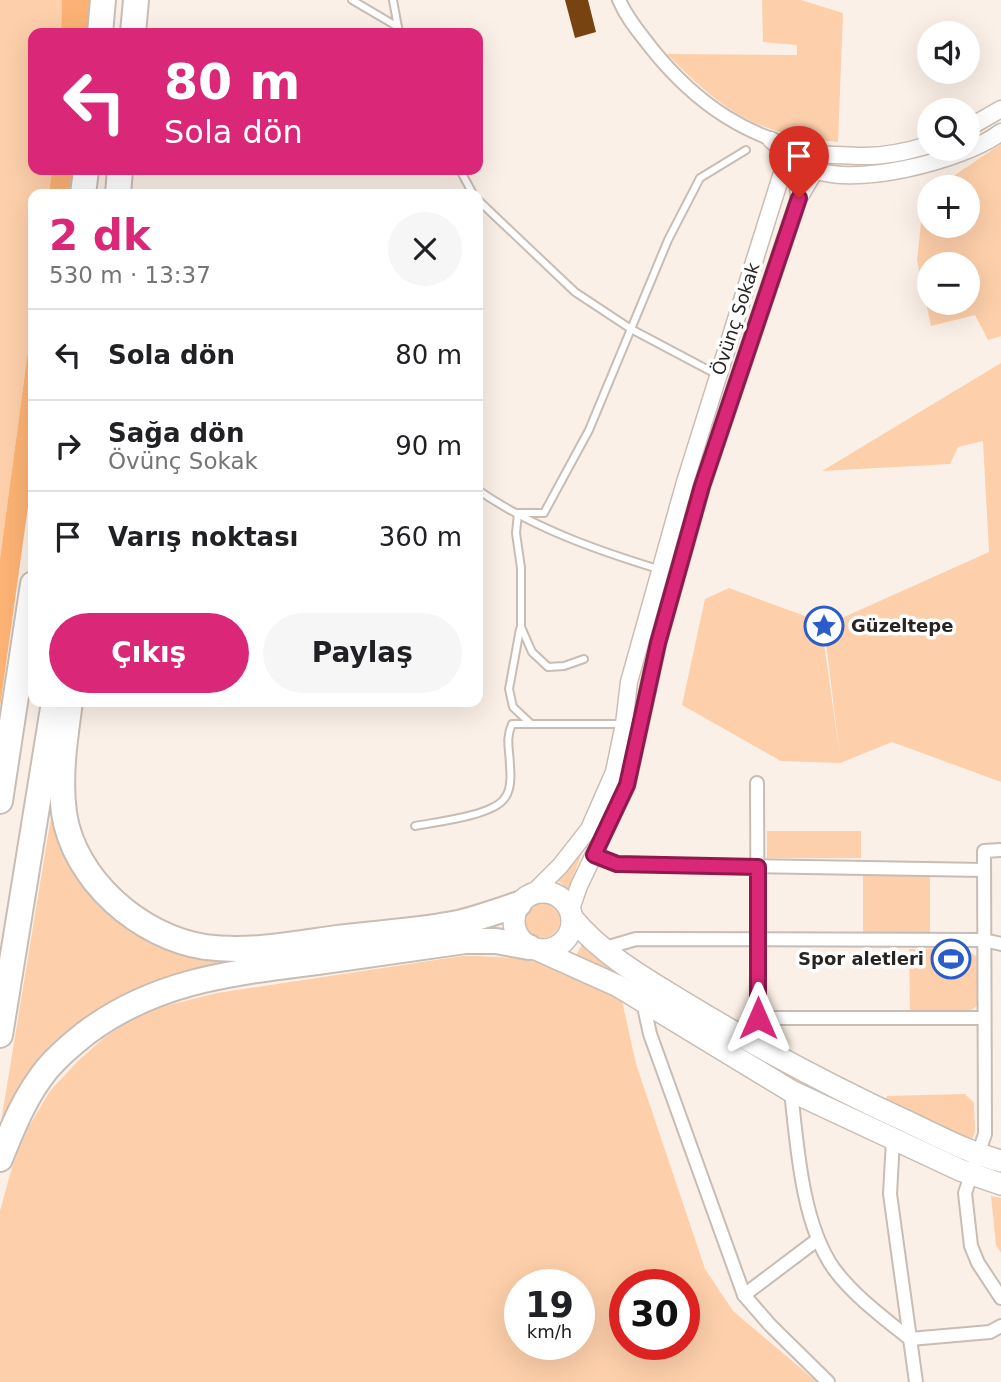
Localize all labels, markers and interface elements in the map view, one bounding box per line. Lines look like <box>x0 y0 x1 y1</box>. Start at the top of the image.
map controls <box>917 21 980 315</box>
button: sound <box>917 21 980 84</box>
text: 80 m <box>164 54 300 111</box>
icon: left <box>49 56 140 147</box>
button: search <box>917 98 980 161</box>
text: Sola dön <box>164 113 303 151</box>
pin <box>769 126 829 198</box>
icon: arrive <box>780 137 818 175</box>
button: + <box>917 175 980 238</box>
text: 2 dk <box>49 211 151 260</box>
button: close <box>388 212 462 286</box>
button: − <box>917 252 980 315</box>
street label: Övünç Sokak <box>707 259 764 378</box>
text: 530 m · 13:37 <box>49 262 211 288</box>
icon: left <box>49 336 87 374</box>
text: Sola dön <box>108 340 235 370</box>
text: 80 m <box>395 340 462 370</box>
text: Sağa dön <box>108 418 244 448</box>
icon: right <box>49 427 87 465</box>
text: 90 m <box>395 431 462 461</box>
text: Övünç Sokak <box>108 448 258 474</box>
icon: arrive <box>49 518 87 556</box>
text: Varış noktası <box>108 522 299 552</box>
text: 360 m <box>379 522 462 552</box>
place icon: Güzeltepe <box>803 605 845 647</box>
button: Çıkış <box>49 613 249 693</box>
button: Paylaş <box>263 613 462 693</box>
place label: Güzeltepe <box>851 615 953 636</box>
sports icon: Spor aletleri <box>930 938 972 980</box>
place label: Spor aletleri <box>798 948 924 969</box>
position arrow <box>721 981 795 1055</box>
speed limit sign: 30 <box>609 1269 700 1360</box>
text: 19 <box>525 1285 574 1325</box>
text: km/h <box>527 1321 572 1342</box>

